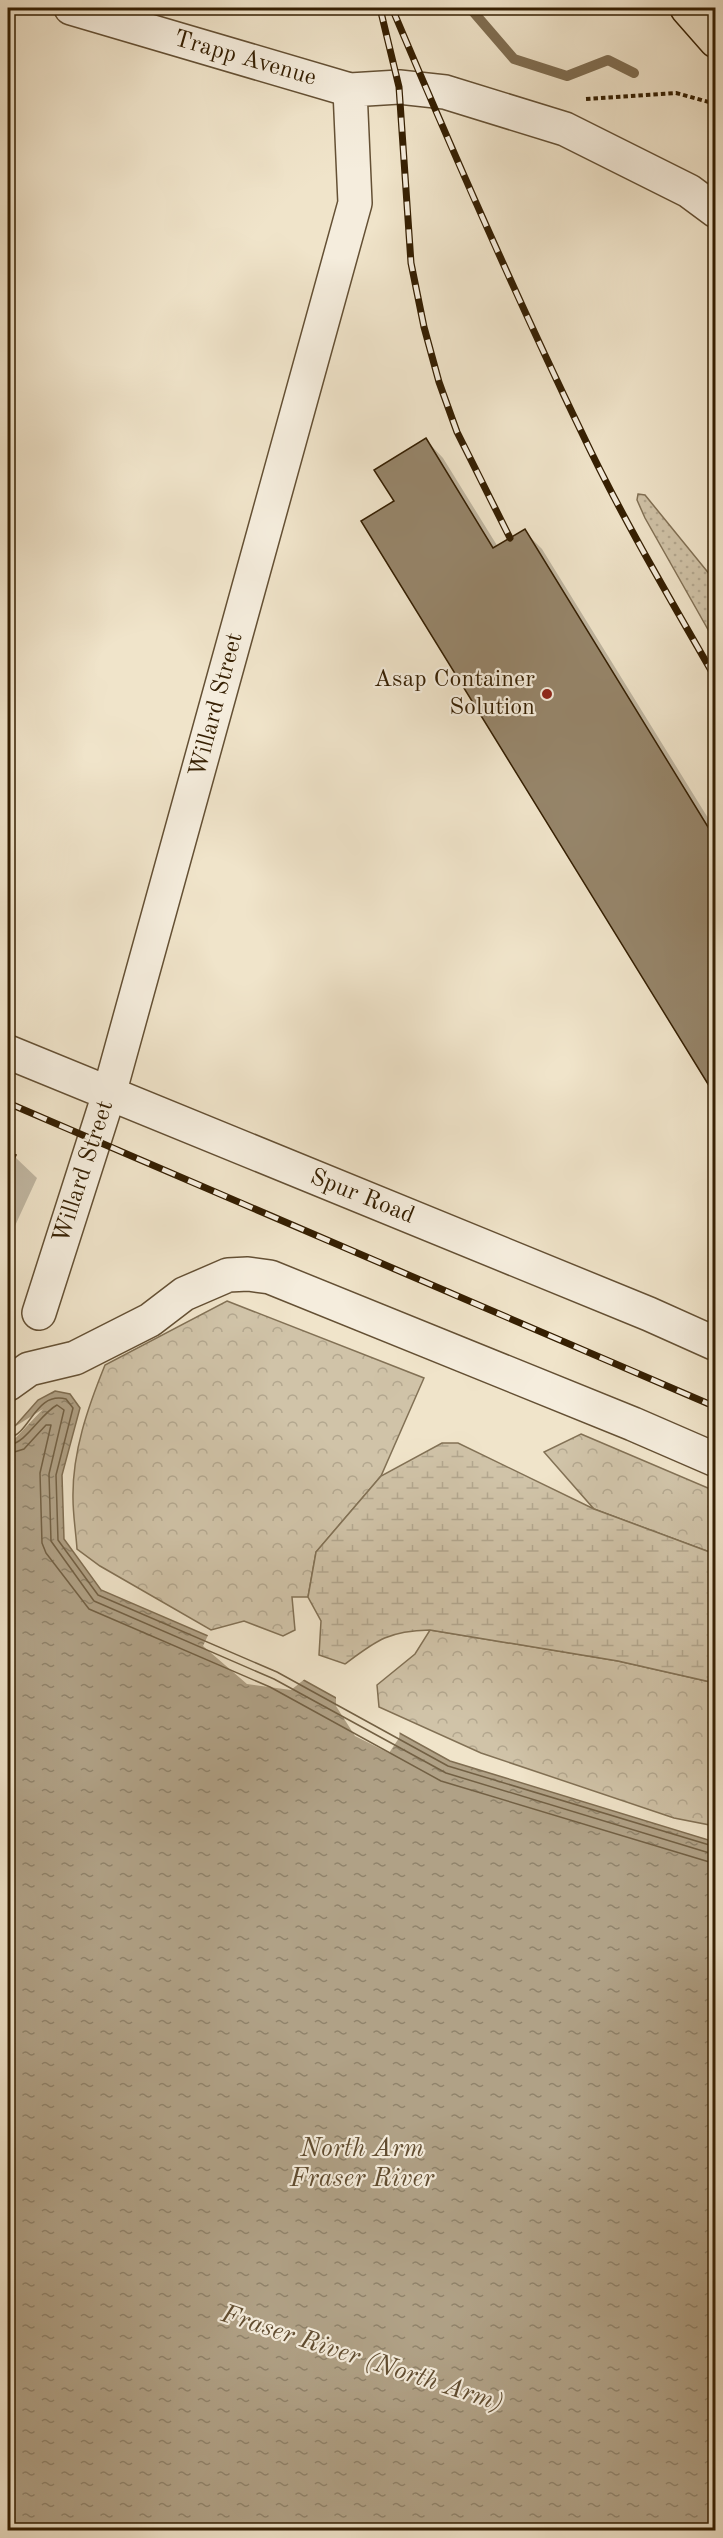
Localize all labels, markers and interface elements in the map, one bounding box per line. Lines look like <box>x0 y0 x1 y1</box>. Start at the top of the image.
street label: Trapp Avenue <box>171 27 319 91</box>
street label: Willard Street <box>186 630 248 780</box>
place label: Asap Container Solution <box>374 668 535 720</box>
marker: Asap Container Solution <box>540 687 554 701</box>
street label: Willard Street <box>50 1098 118 1246</box>
street label: Spur Road <box>306 1165 418 1229</box>
water label: North Arm Fraser River <box>289 2136 435 2192</box>
water label: Fraser River (North Arm) <box>217 2301 506 2417</box>

